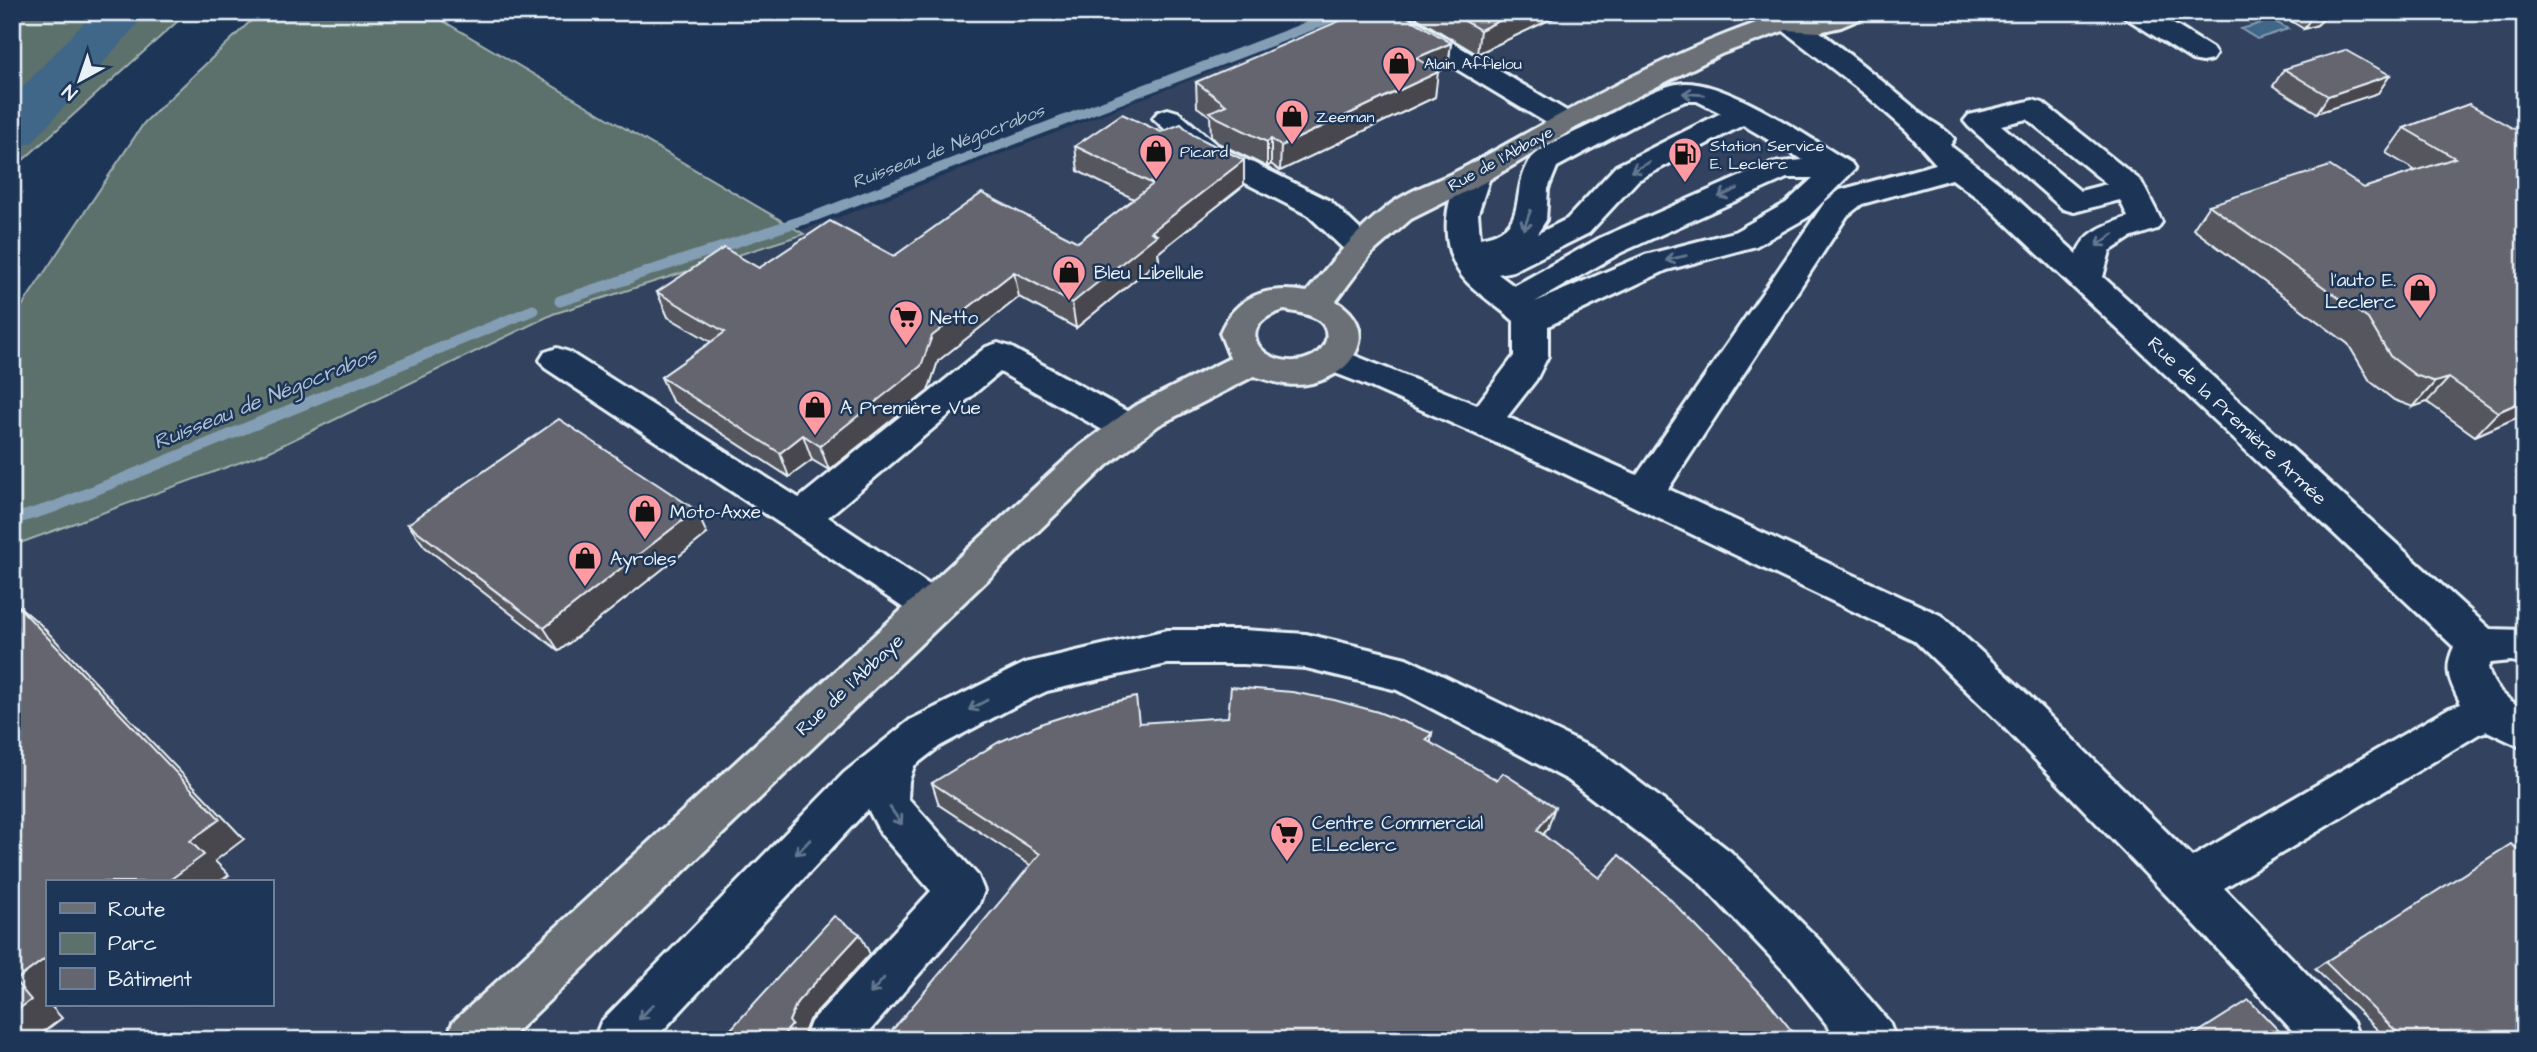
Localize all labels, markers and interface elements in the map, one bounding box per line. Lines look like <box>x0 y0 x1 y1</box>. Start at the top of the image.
shop icon: Alain Afflelou <box>1380 44 1418 93</box>
north arrow <box>46 46 116 116</box>
place label: Alain Afflelou <box>1424 53 1522 75</box>
text: N <box>57 78 83 106</box>
one-way arrow <box>1682 87 1705 100</box>
shop icon: Zeeman <box>1273 97 1311 146</box>
water label: Ruisseau de Négocrabos <box>848 98 1049 196</box>
place label: Zeeman <box>1316 106 1374 128</box>
street label: Rue de l'Abbaye <box>1444 121 1558 198</box>
shop icon: Picard <box>1137 132 1175 181</box>
fuel station icon: Station Service E. Leclerc <box>1666 135 1704 184</box>
place label: Station Service E. Leclerc <box>1710 135 1825 175</box>
place label: Picard <box>1180 141 1228 163</box>
one-way arrow <box>1630 160 1651 174</box>
one-way arrow <box>1718 187 1739 200</box>
one-way arrow <box>1520 209 1532 230</box>
one-way arrow <box>2096 233 2115 248</box>
one-way arrow <box>1665 251 1688 265</box>
shop icon: Bleu Libellule <box>1050 253 1088 302</box>
place label: Bleu Libellule <box>1094 260 1204 287</box>
place label: l'auto E. Leclerc <box>2325 267 2396 316</box>
shop icon: l'auto E. Leclerc <box>2401 271 2439 320</box>
supermarket icon: Netto <box>887 298 925 347</box>
place label: Netto <box>930 305 979 332</box>
street label: Rue de la Première Armée <box>2141 331 2333 512</box>
water label: Ruisseau de Négocrabos <box>149 340 383 457</box>
shop icon: A Première Vue <box>796 388 834 437</box>
place label: A Première Vue <box>840 395 981 422</box>
shop icon: Moto-Axxe <box>626 492 664 541</box>
place label: Moto-Axxe <box>670 499 761 526</box>
shop icon: Ayroles <box>566 539 604 588</box>
place label: Ayroles <box>610 546 677 574</box>
street label: Rue de l'Abbaye <box>790 628 911 743</box>
one-way arrow <box>969 698 989 712</box>
one-way arrow <box>889 805 903 825</box>
place label: Centre Commercial E.Leclerc <box>1312 810 1483 859</box>
supermarket icon: Centre Commercial E.Leclerc <box>1268 814 1306 863</box>
one-way arrow <box>795 838 812 855</box>
legend <box>46 880 273 1006</box>
text: Route <box>108 895 165 924</box>
text: Parc <box>108 929 157 958</box>
text: Bâtiment <box>108 965 192 994</box>
one-way arrow <box>869 977 885 995</box>
one-way arrow <box>638 1003 655 1020</box>

